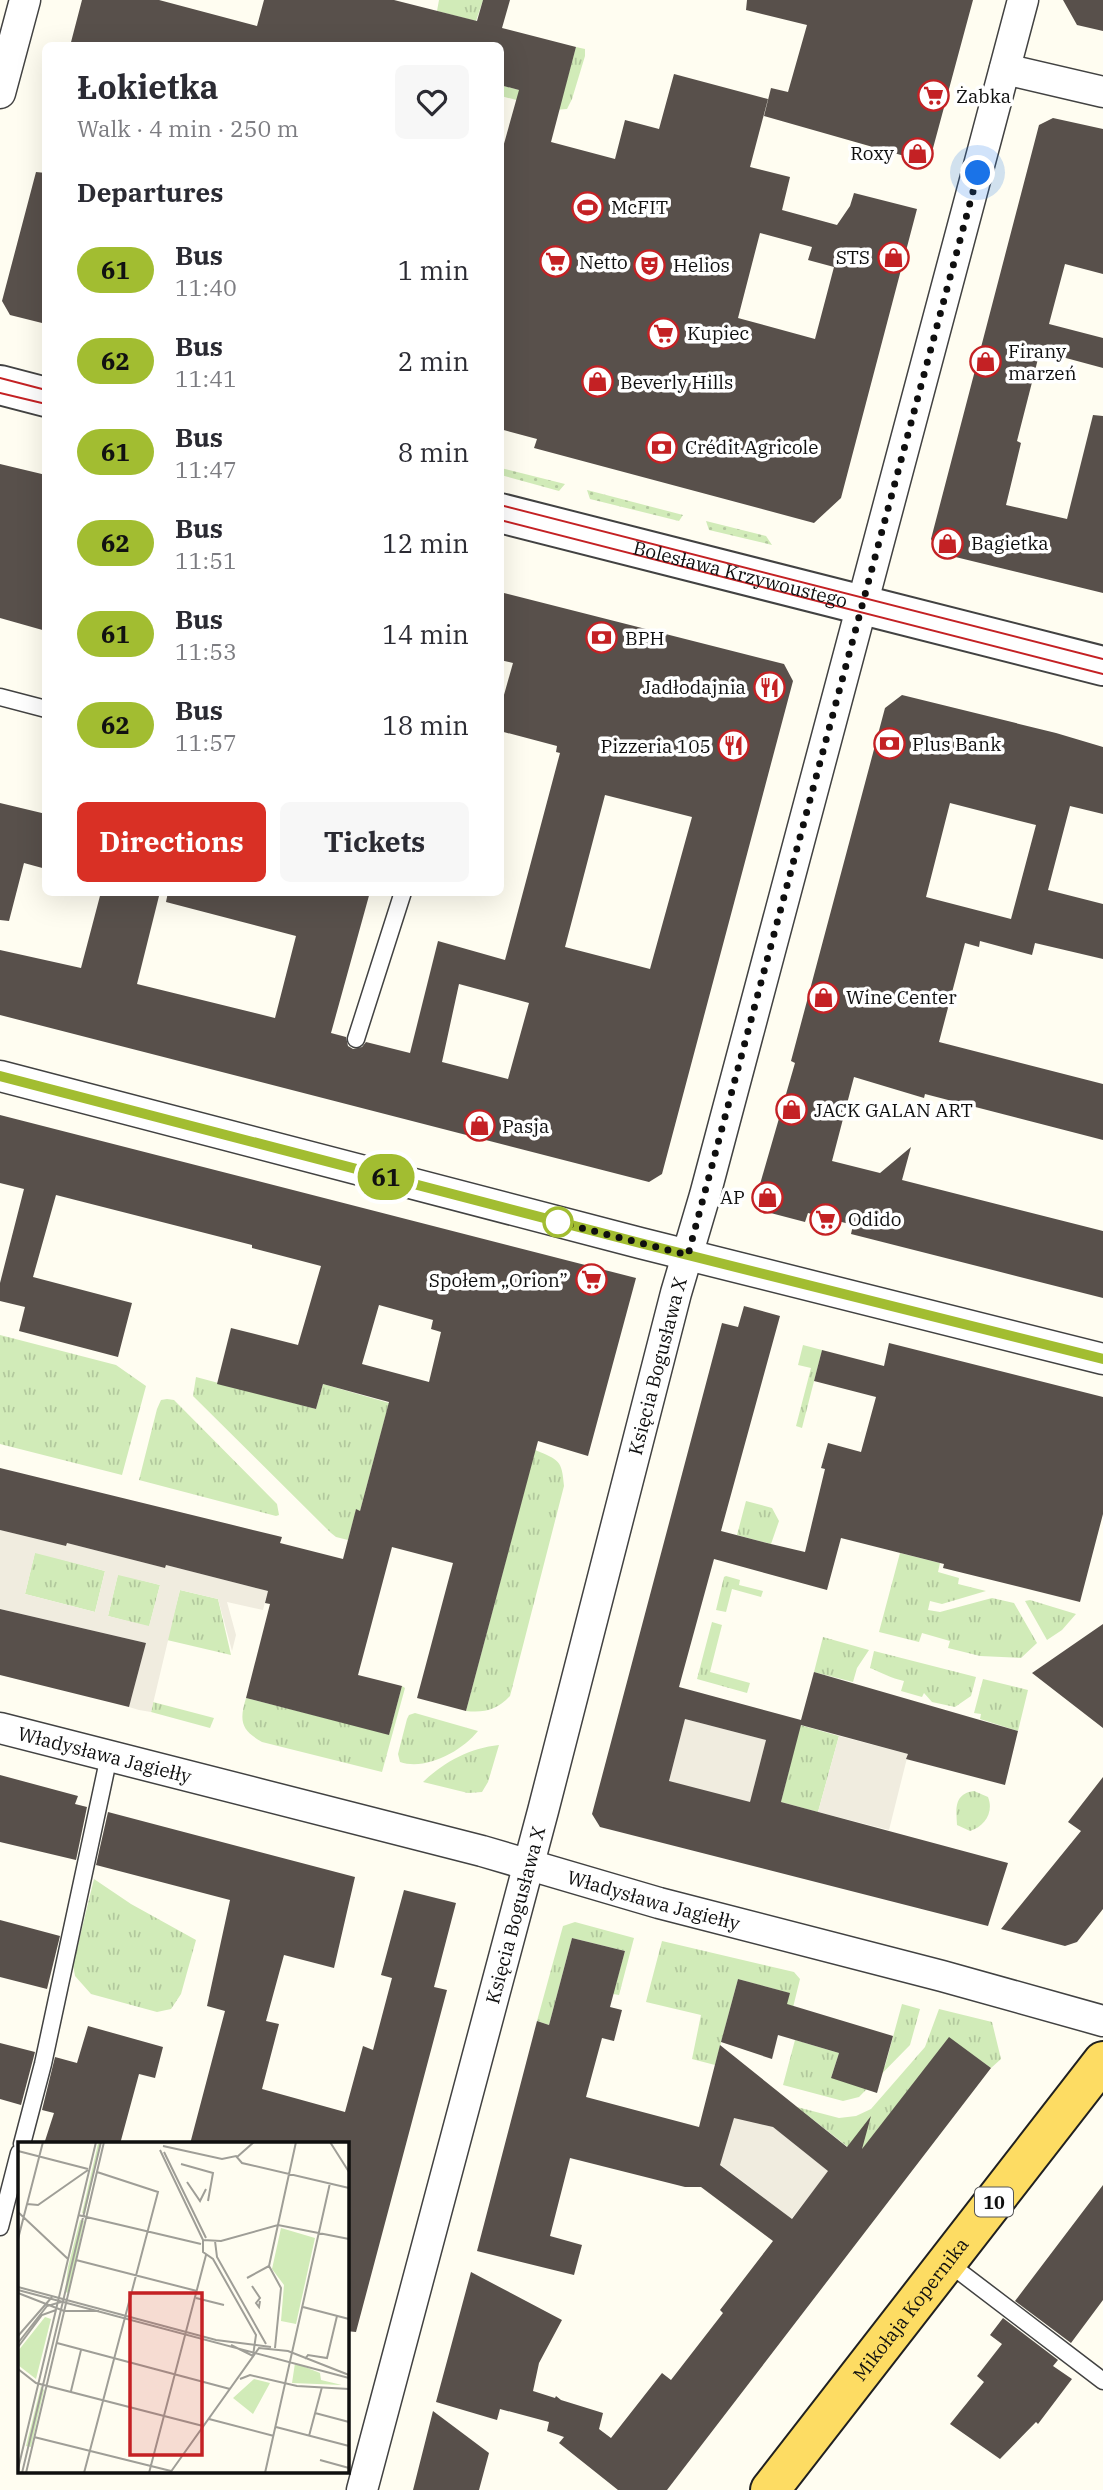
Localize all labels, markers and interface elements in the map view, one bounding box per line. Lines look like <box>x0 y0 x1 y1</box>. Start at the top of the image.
text: Łokietka <box>77 65 219 108</box>
button: heart <box>395 65 469 139</box>
supermarket icon: Żabka <box>916 79 950 113</box>
place label: Żabka <box>956 84 1011 108</box>
text: Walk · 4 min · 250 m <box>77 113 299 143</box>
shop icon: Roxy <box>900 136 934 170</box>
place label: Roxy <box>850 141 895 165</box>
your location <box>960 155 995 190</box>
text: Departures <box>77 175 223 209</box>
sports icon: McFIT <box>571 190 605 224</box>
place label: McFIT <box>611 195 668 219</box>
text: Bus <box>175 238 223 272</box>
shop icon: STS <box>876 240 910 274</box>
supermarket icon: Netto <box>539 245 573 279</box>
place label: STS <box>836 245 870 269</box>
theatre icon: Helios <box>633 248 667 282</box>
place label: Netto <box>579 250 628 274</box>
text: 1 min <box>398 253 469 287</box>
place label: Helios <box>673 253 730 277</box>
text: 61 <box>101 254 130 286</box>
text: 11:40 <box>175 272 237 302</box>
supermarket icon: Kupiec <box>647 316 681 350</box>
place label: Kupiec <box>687 321 750 345</box>
text: Bus <box>175 329 223 363</box>
place label: Firany marzeń <box>1008 339 1077 385</box>
text: 2 min <box>398 344 469 378</box>
text: 62 <box>101 345 130 377</box>
shop icon: Firany marzeń <box>968 345 1002 379</box>
text: 11:41 <box>175 363 237 393</box>
shop icon: Beverly Hills <box>580 365 614 399</box>
place label: Beverly Hills <box>620 370 733 394</box>
text: Bus <box>175 420 223 454</box>
bank icon: Crédit Agricole <box>645 430 679 464</box>
text: 8 min <box>398 435 469 469</box>
place label: Crédit Agricole <box>685 435 818 459</box>
text: 61 <box>101 436 130 468</box>
text: 11:47 <box>175 454 237 484</box>
text: Bus <box>175 511 223 545</box>
text: 12 min <box>382 526 469 560</box>
shop icon: Bagietka <box>931 526 965 560</box>
text: 62 <box>101 527 130 559</box>
place label: Bagietka <box>971 531 1049 555</box>
street label: Bolesława Krzywoustego <box>631 535 850 613</box>
text: 11:51 <box>175 545 237 575</box>
text: Bus <box>175 602 223 636</box>
text: 14 min <box>382 617 469 651</box>
text: 61 <box>101 618 130 650</box>
bank icon: BPH <box>585 621 619 655</box>
place label: BPH <box>625 626 665 650</box>
text: 11:53 <box>175 636 237 666</box>
restaurant icon: Jadłodajnia <box>752 670 786 704</box>
place label: Jadłodajnia <box>643 675 746 699</box>
text: Bus <box>175 693 223 727</box>
text: 18 min <box>382 708 469 742</box>
text: 62 <box>101 709 130 741</box>
text: 11:57 <box>175 727 237 757</box>
bank icon: Plus Bank <box>872 727 906 761</box>
restaurant icon: Pizzeria 105 <box>717 729 751 763</box>
place label: Plus Bank <box>912 732 1001 756</box>
place label: Pizzeria 105 <box>600 734 711 758</box>
button: Directions <box>77 802 266 882</box>
button: Tickets <box>280 802 469 882</box>
shop icon: Wine Center <box>806 980 840 1014</box>
place label: Wine Center <box>846 985 957 1009</box>
shop icon: JACK GALAN ART <box>774 1093 808 1127</box>
place label: JACK GALAN ART <box>814 1098 973 1122</box>
shop icon: Pasja <box>462 1109 496 1143</box>
place label: Pasja <box>502 1114 549 1138</box>
line badge: 61 <box>354 1154 418 1200</box>
text: 61 <box>372 1161 400 1193</box>
shop icon: AP <box>751 1180 785 1214</box>
place label: AP <box>720 1185 745 1209</box>
supermarket icon: Odido <box>808 1202 842 1236</box>
unlabelled marker <box>543 1207 573 1237</box>
place label: Odido <box>848 1207 901 1231</box>
supermarket icon: Społem „Orion” <box>574 1263 608 1297</box>
place label: Społem „Orion” <box>429 1268 568 1292</box>
street label: Księcia Bogusława X <box>623 1274 692 1458</box>
street label: Władysława Jagiełły <box>15 1721 195 1789</box>
street label: Księcia Bogusława X <box>480 1823 550 2006</box>
street label: Władysława Jagiełły <box>564 1865 743 1936</box>
inset map <box>18 2142 348 2472</box>
road number: 10 <box>975 2188 1013 2216</box>
street label: Mikołaja Kopernika <box>847 2233 973 2385</box>

